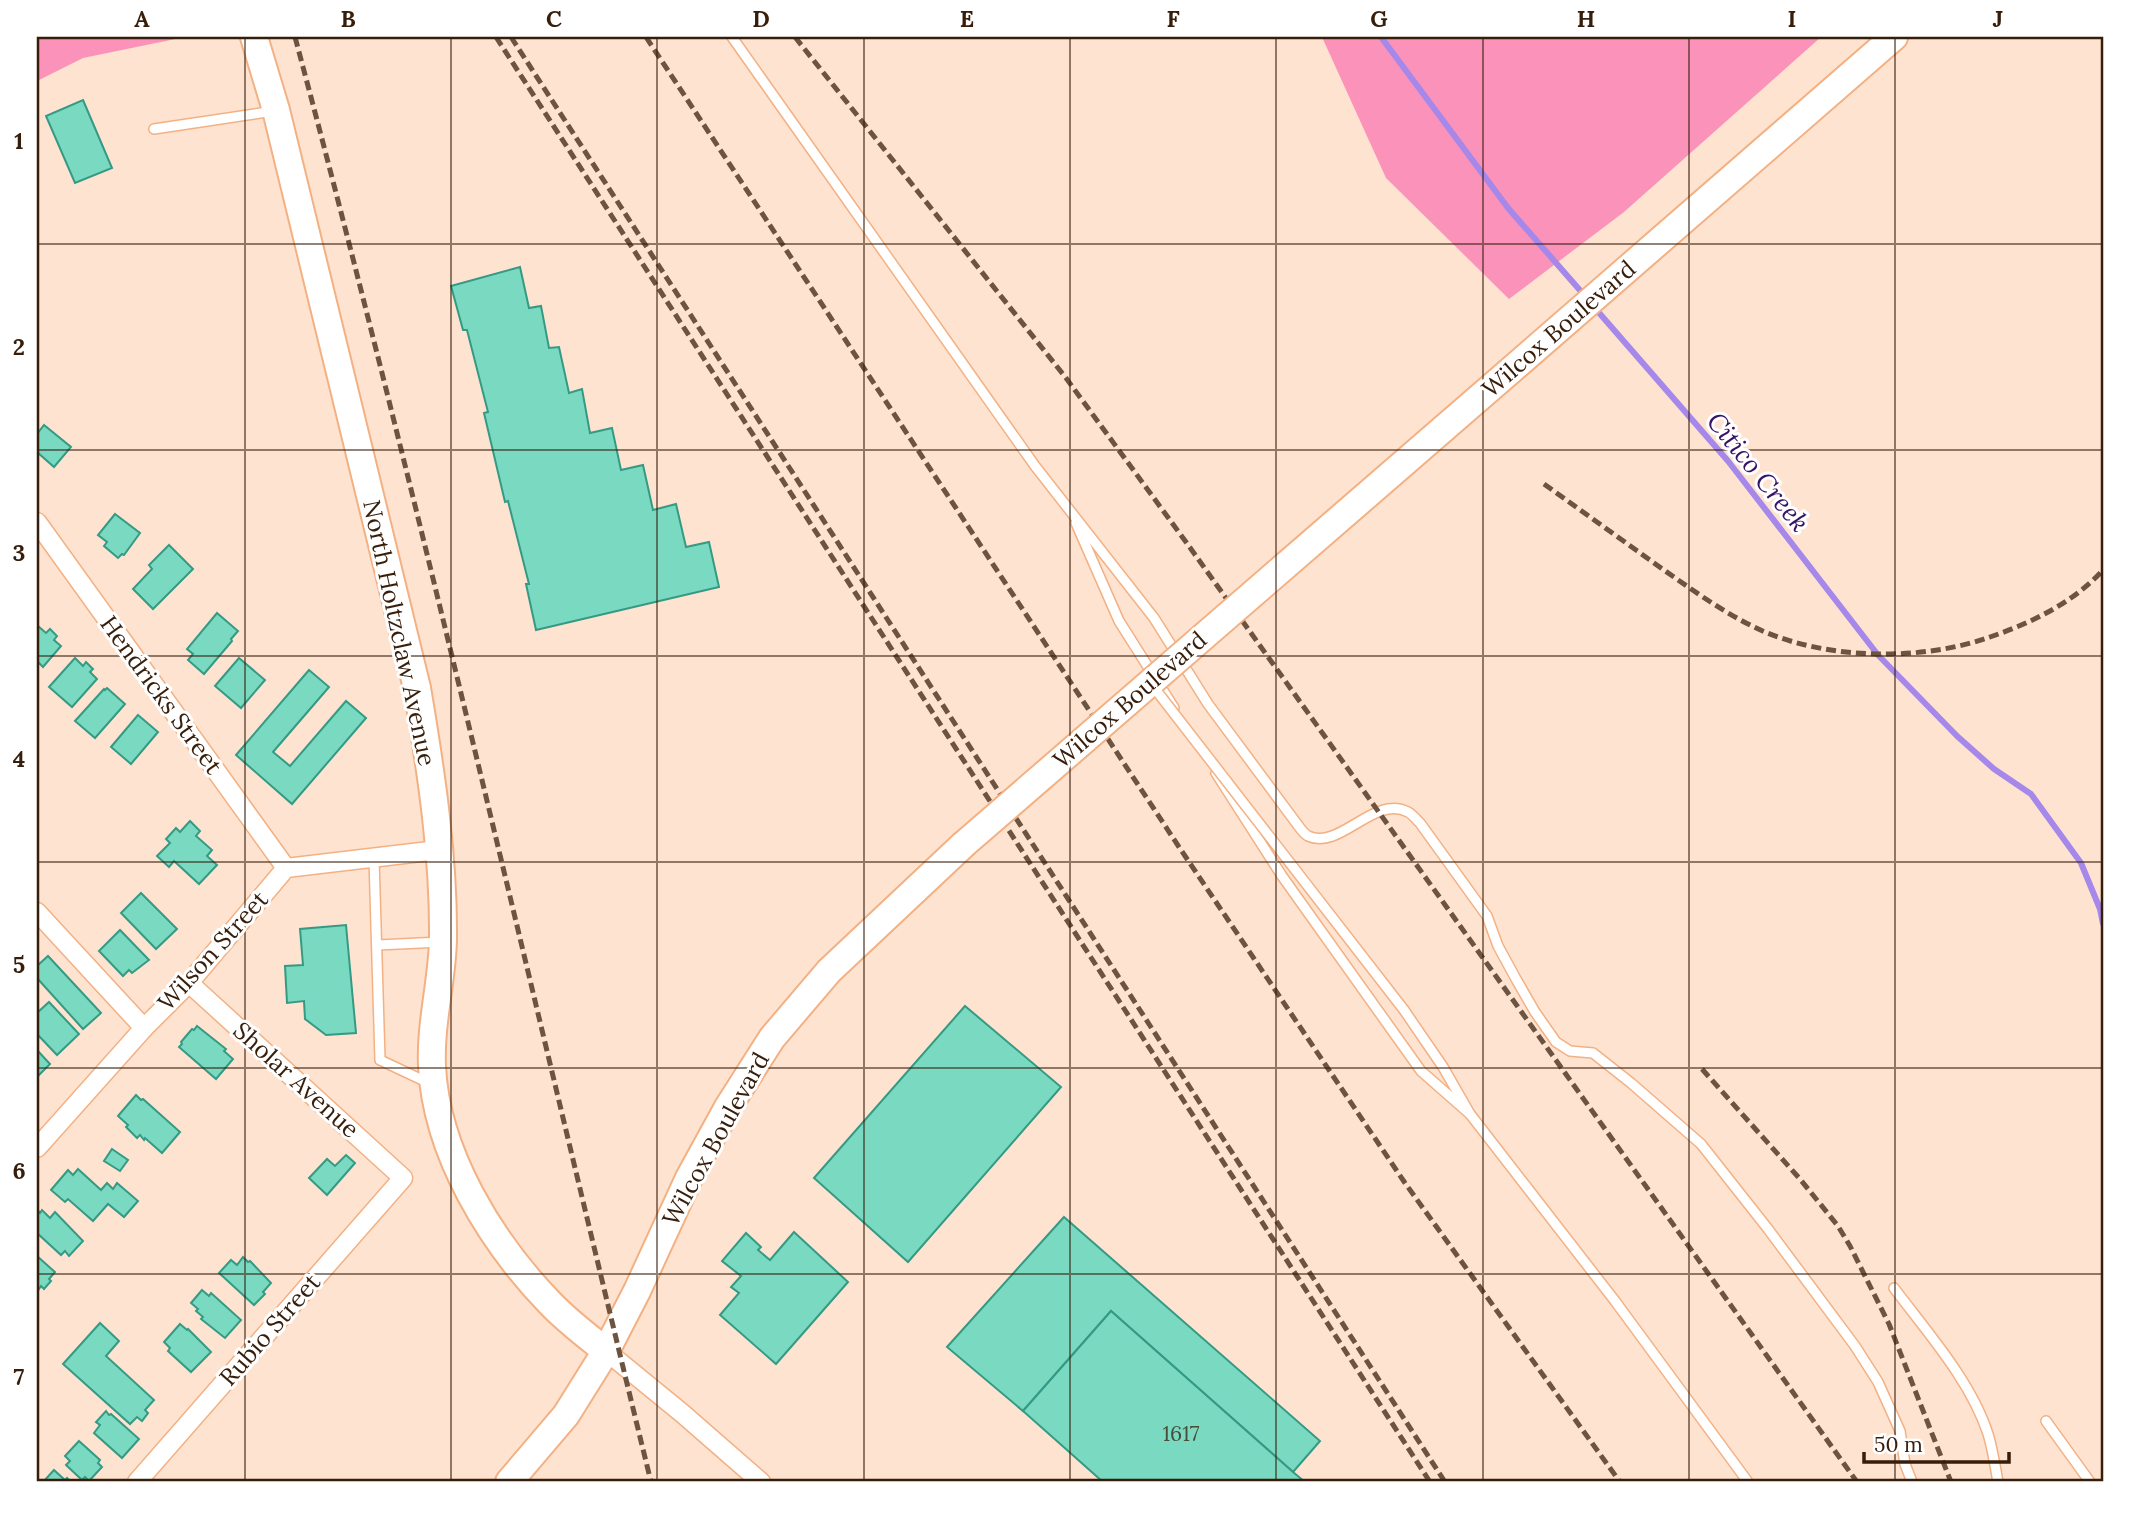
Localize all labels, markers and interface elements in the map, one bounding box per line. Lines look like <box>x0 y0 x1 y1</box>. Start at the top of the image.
text: A <box>134 4 150 33</box>
text: B <box>340 4 356 33</box>
text: C <box>546 4 562 33</box>
text: D <box>752 4 770 33</box>
text: E <box>960 4 974 33</box>
text: F <box>1166 4 1180 33</box>
text: G <box>1370 4 1388 33</box>
text: H <box>1577 4 1595 33</box>
text: I <box>1788 4 1796 33</box>
text: J <box>1993 4 2003 33</box>
text: 1 <box>14 126 24 155</box>
street label: Wilcox Boulevard <box>1475 253 1642 404</box>
text: 2 <box>13 332 25 361</box>
water label: Citico Creek <box>1700 405 1817 538</box>
street label: North Holtzclaw Avenue <box>356 497 443 769</box>
text: 3 <box>13 538 25 567</box>
street label: Hendricks Street <box>93 609 230 781</box>
street label: Wilcox Boulevard <box>1046 624 1213 775</box>
text: 4 <box>13 744 25 773</box>
street label: Wilson Street <box>151 884 275 1017</box>
text: 5 <box>13 950 25 979</box>
street label: Sholar Avenue <box>227 1015 366 1144</box>
street label: Wilcox Boulevard <box>655 1046 776 1231</box>
text: 6 <box>12 1156 26 1185</box>
street label: Rubio Street <box>212 1267 327 1392</box>
text: 7 <box>14 1362 25 1391</box>
house number: 1617 <box>1162 1420 1200 1447</box>
scale bar <box>1864 1421 2009 1465</box>
text: 50 m <box>1874 1431 1923 1458</box>

